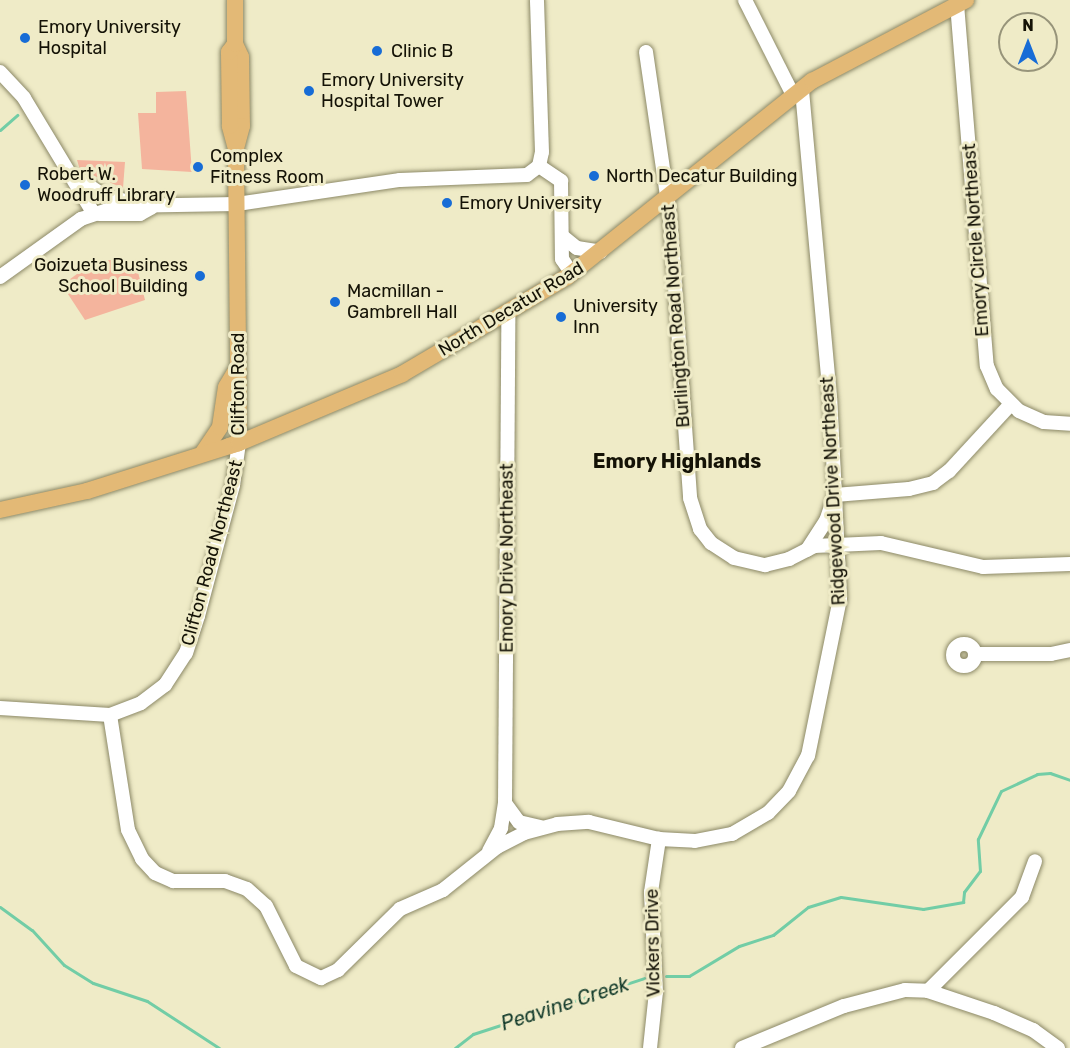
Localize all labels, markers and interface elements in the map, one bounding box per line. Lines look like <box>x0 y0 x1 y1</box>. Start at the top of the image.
north arrow <box>998 12 1058 72</box>
text: N <box>1022 16 1034 35</box>
place label: Emory University Hospital <box>38 17 181 60</box>
marker: Emory University Hospital <box>16 29 34 47</box>
place label: Clinic B <box>391 40 453 62</box>
marker: Clinic B <box>368 42 386 60</box>
place label: Emory University Hospital Tower <box>321 70 464 112</box>
marker: Emory University Hospital Tower <box>302 84 316 98</box>
street label: Emory Circle Northeast <box>958 142 994 338</box>
place label: Complex Fitness Room <box>210 146 324 188</box>
marker: Complex Fitness Room <box>191 160 205 174</box>
place label: Robert W. Woodruff Library <box>37 164 176 207</box>
place label: North Decatur Building <box>606 165 798 187</box>
marker: North Decatur Building <box>587 169 601 183</box>
marker: Robert W. Woodruff Library <box>18 178 32 192</box>
place label: Emory University <box>459 192 602 214</box>
marker: Emory University <box>440 196 454 210</box>
street label: Burlington Road Northeast <box>657 204 695 428</box>
place label: Goizueta Business School Building <box>34 255 188 298</box>
street label: North Decatur Road <box>434 257 588 361</box>
marker: Goizueta Business School Building <box>193 269 207 283</box>
place label: Macmillan - Gambrell Hall <box>347 281 457 324</box>
marker: Macmillan - Gambrell Hall <box>328 295 342 309</box>
place label: University Inn <box>573 296 658 338</box>
marker: University Inn <box>554 310 568 324</box>
street label: Clifton Road <box>227 333 249 435</box>
street label: Ridgewood Drive Northeast <box>816 376 850 606</box>
district label: Emory Highlands <box>593 449 761 473</box>
street label: Clifton Road Northeast <box>177 458 247 648</box>
street label: Emory Drive Northeast <box>496 463 518 653</box>
street label: Vickers Drive <box>641 888 665 998</box>
water label: Peavine Creek <box>498 972 632 1036</box>

